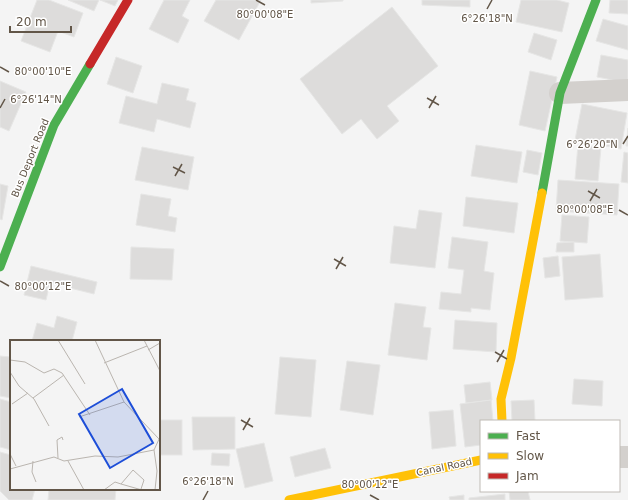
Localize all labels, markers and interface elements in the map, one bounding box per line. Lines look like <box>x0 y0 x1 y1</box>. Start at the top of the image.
scale bar <box>10 8 71 34</box>
text: 80°00'08"E <box>237 9 293 20</box>
text: 6°26'18"N <box>461 13 513 24</box>
text: 20 m <box>16 15 47 29</box>
text: 80°00'10"E <box>15 66 71 77</box>
text: 6°26'14"N <box>10 94 62 105</box>
street label: Bus Deport Road <box>9 117 51 199</box>
text: 6°26'20"N <box>566 139 618 150</box>
text: 80°00'08"E <box>557 204 613 215</box>
text: 80°00'12"E <box>15 281 71 292</box>
inset map <box>10 340 160 490</box>
legend <box>480 420 620 492</box>
text: Fast <box>516 429 540 443</box>
text: Slow <box>516 449 544 463</box>
street label: Canal Road <box>415 456 473 478</box>
text: Jam <box>515 469 539 483</box>
text: 6°26'18"N <box>182 476 234 487</box>
text: 80°00'12"E <box>342 479 398 490</box>

